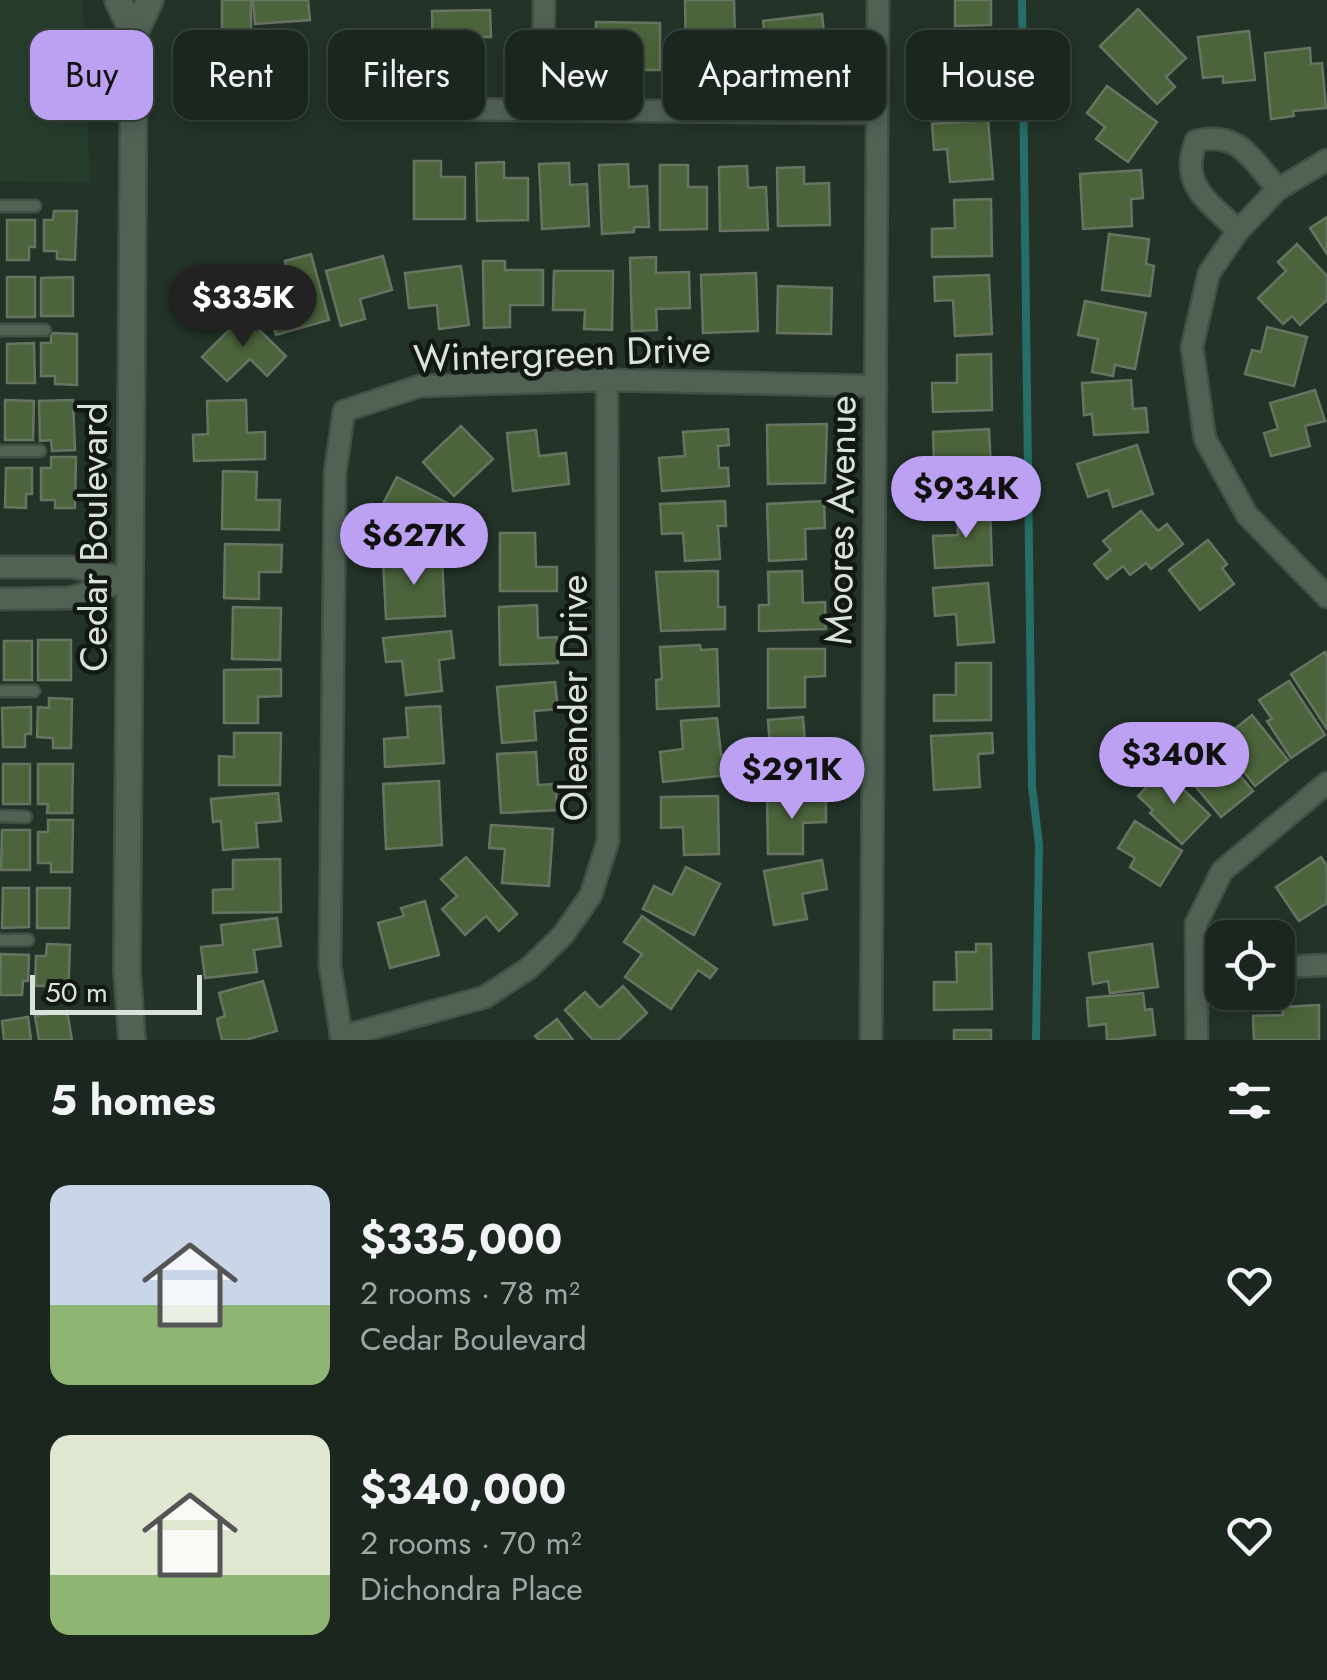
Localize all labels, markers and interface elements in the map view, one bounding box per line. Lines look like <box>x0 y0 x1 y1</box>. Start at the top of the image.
chip: Buy <box>30 30 153 120</box>
chip: Rent <box>173 30 308 120</box>
chip: Filters <box>328 30 485 120</box>
chip: New <box>505 30 643 120</box>
chip: Apartment <box>663 30 886 120</box>
chip: House <box>906 30 1070 120</box>
pin: $335K <box>173 265 313 350</box>
text: $335K <box>192 274 294 320</box>
street label: Wintergreen Drive <box>412 320 712 386</box>
street label: Moores Avenue <box>810 395 870 645</box>
street label: Cedar Boulevard <box>66 402 121 672</box>
pin: $934K <box>896 456 1036 541</box>
text: $934K <box>913 465 1019 511</box>
pin: $627K <box>344 503 484 588</box>
text: $627K <box>362 512 466 558</box>
street label: Oleander Drive <box>546 575 601 821</box>
pin: $340K <box>1104 722 1244 807</box>
text: $340K <box>1121 731 1227 777</box>
pin: $291K <box>722 737 862 822</box>
text: $291K <box>742 746 842 792</box>
map controls <box>1205 920 1295 1010</box>
button: locate <box>1205 920 1295 1010</box>
scale bar <box>30 970 202 1014</box>
text: 50 m <box>45 972 108 1013</box>
text: 5 homes <box>50 1070 216 1131</box>
icon: filters <box>1222 1073 1277 1128</box>
text: $335,000 <box>360 1209 562 1270</box>
icon: home <box>130 1225 250 1345</box>
icon: heart <box>1222 1258 1277 1313</box>
text: 2 rooms · 78 m² <box>360 1270 580 1316</box>
text: Cedar Boulevard <box>360 1316 587 1362</box>
text: $340,000 <box>360 1459 566 1520</box>
icon: home <box>130 1475 250 1595</box>
icon: heart <box>1222 1508 1277 1563</box>
text: 2 rooms · 70 m² <box>360 1520 582 1566</box>
text: Dichondra Place <box>360 1566 583 1612</box>

